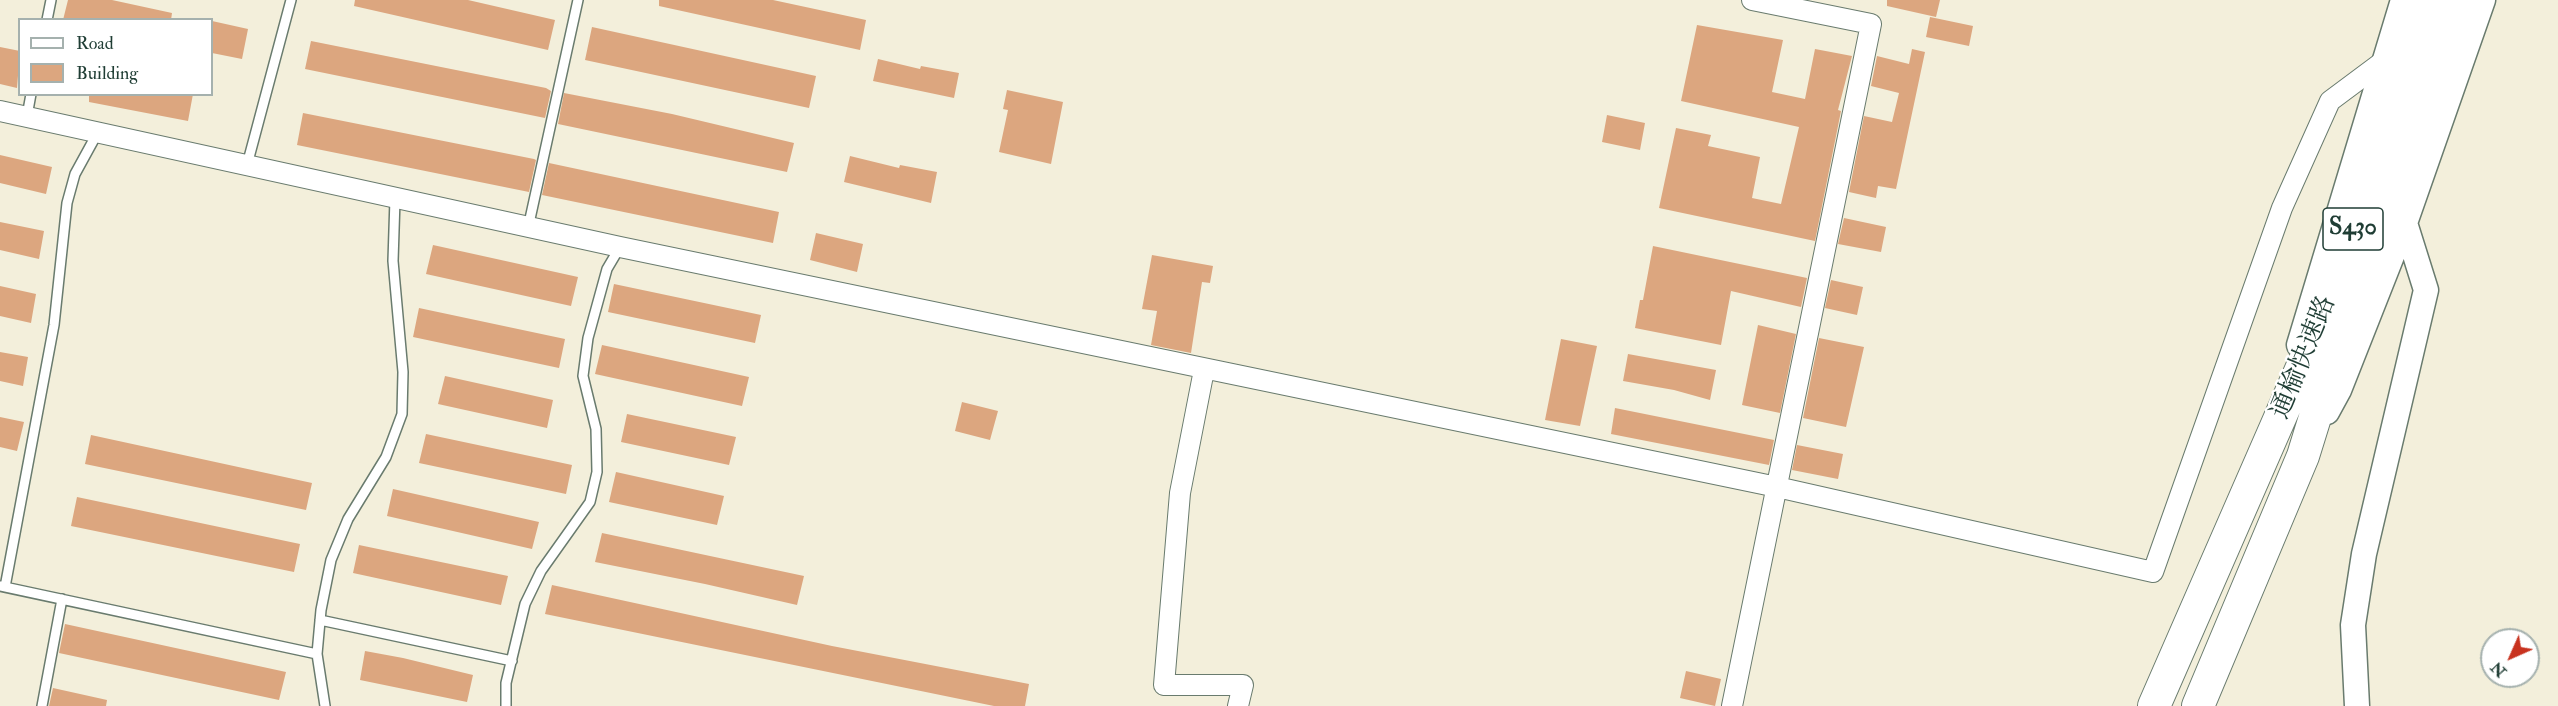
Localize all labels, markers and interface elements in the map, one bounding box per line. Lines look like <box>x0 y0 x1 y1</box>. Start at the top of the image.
legend <box>18 18 213 96</box>
text: Road <box>76 32 114 55</box>
text: Building <box>76 62 138 85</box>
road number: S430 <box>2323 208 2383 250</box>
street label: 通榆快速路 <box>2266 292 2344 424</box>
north arrow <box>2480 628 2540 688</box>
text: N <box>2487 657 2511 681</box>

